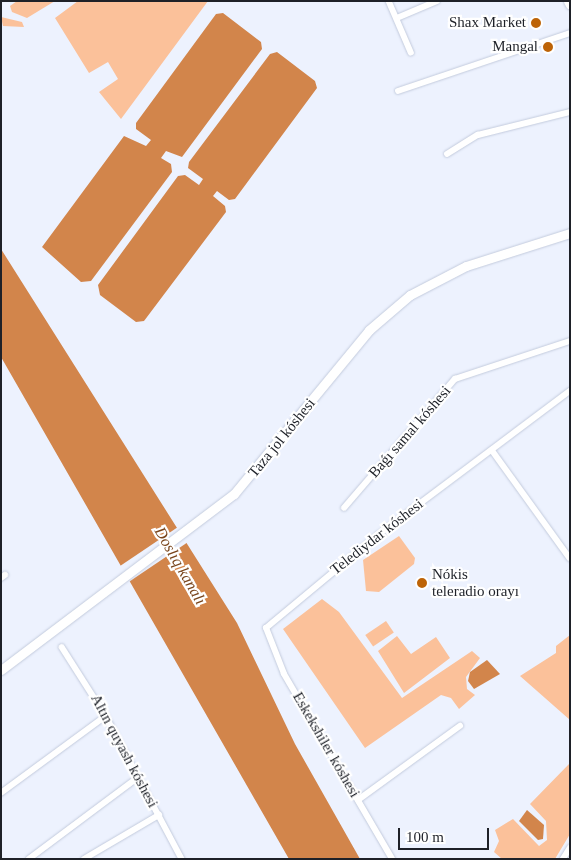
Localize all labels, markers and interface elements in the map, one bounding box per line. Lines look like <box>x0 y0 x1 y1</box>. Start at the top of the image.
place label: Shax Market <box>449 14 526 32</box>
marker: Shax Market <box>530 17 542 29</box>
place label: Mangal <box>492 38 538 56</box>
marker: Mangal <box>542 41 554 53</box>
street label: Baǵı samal kóshesi <box>365 382 455 482</box>
street label: Taza jol kóshesi <box>245 395 319 481</box>
street label: Telediydar kóshesi <box>327 495 427 579</box>
water label: Doslıq kanalı <box>150 524 210 608</box>
place label: Nókis teleradio orayı <box>432 565 519 600</box>
marker: Nókis teleradio orayı <box>416 577 428 589</box>
street label: Eskekshiler kóshesi <box>289 689 363 801</box>
street label: Altın quyash kóshesi <box>87 691 161 811</box>
scale bar <box>401 818 492 850</box>
text: 100 m <box>406 829 444 845</box>

